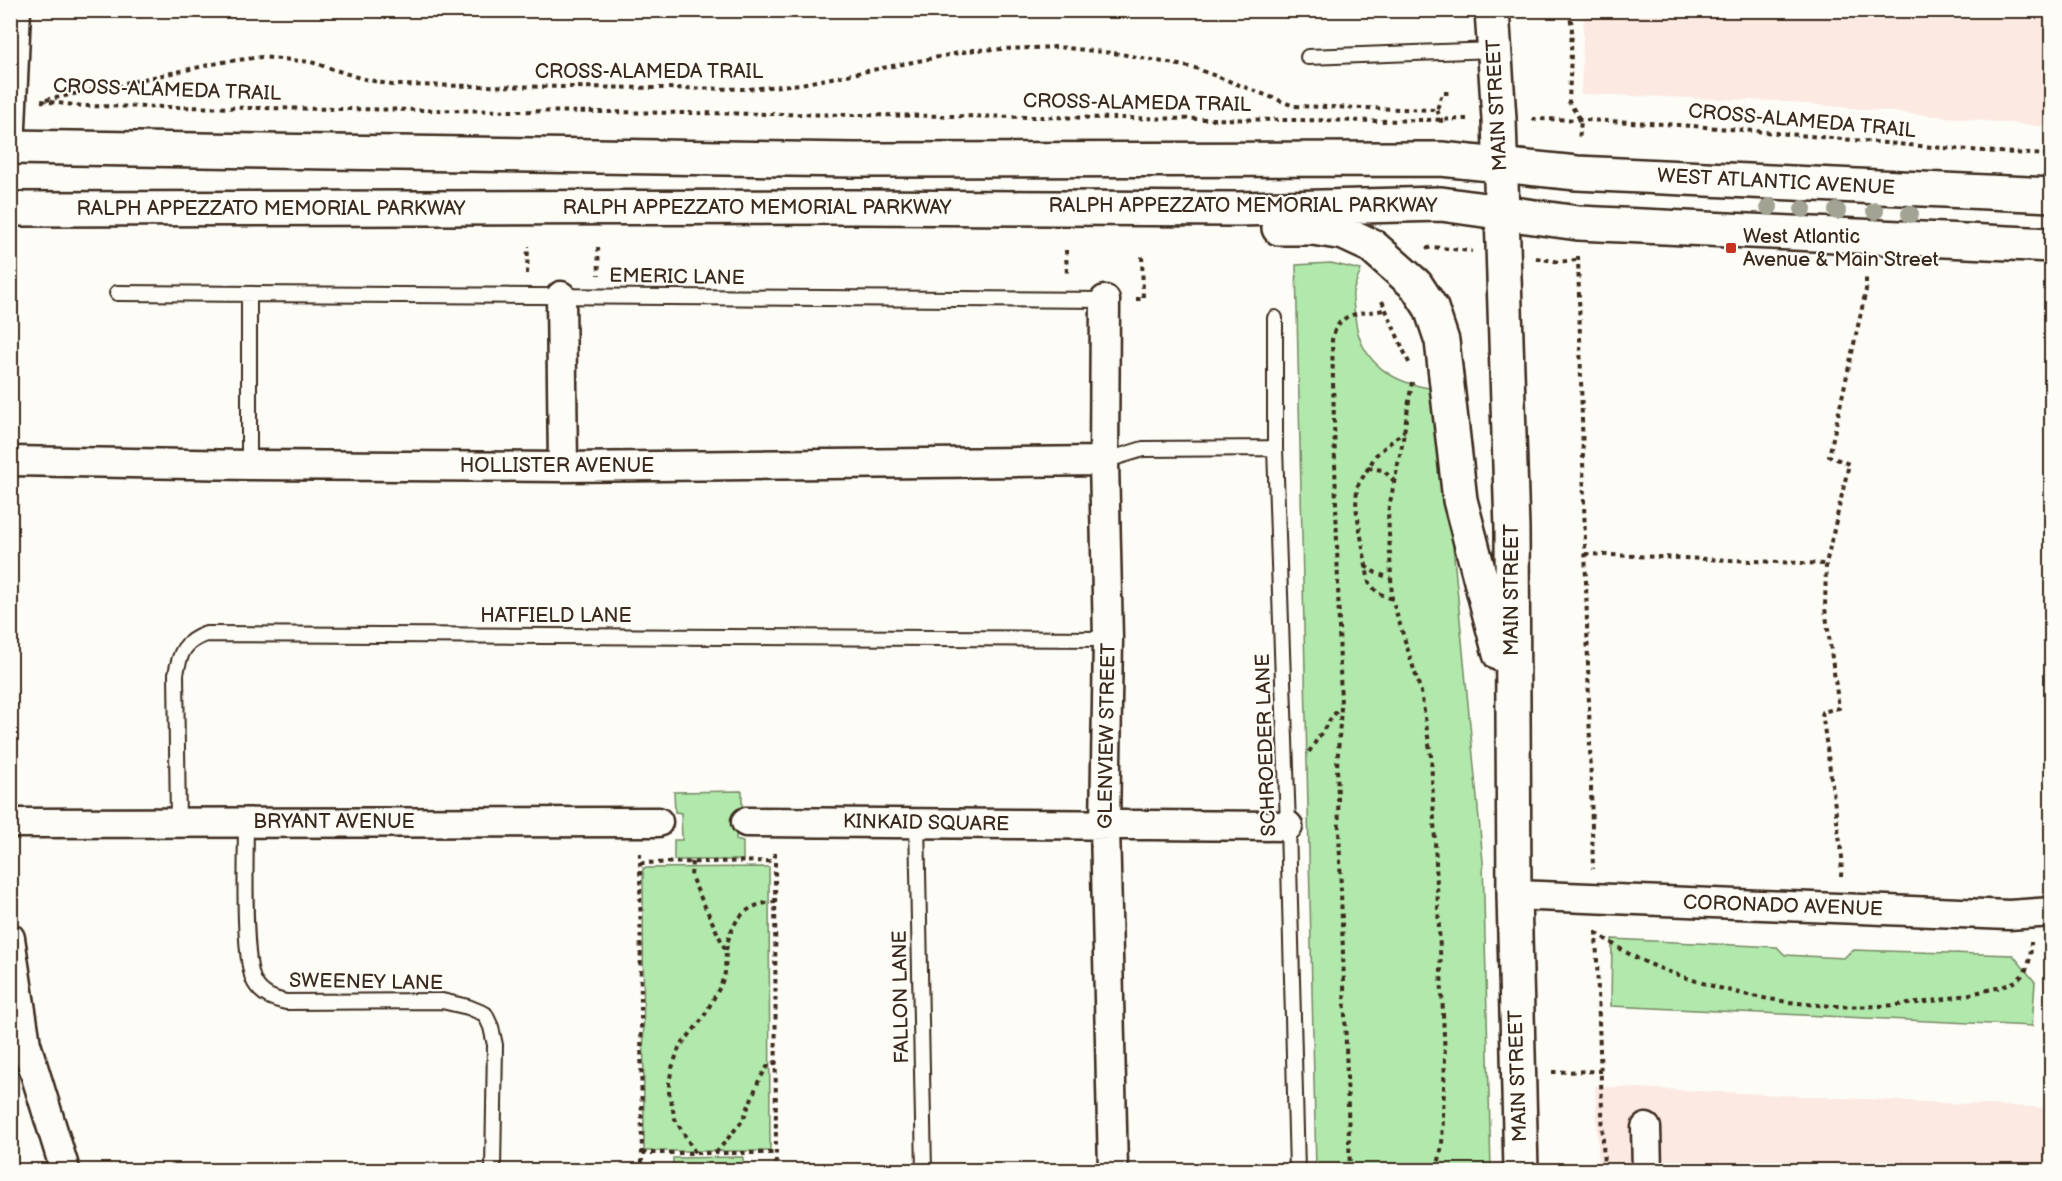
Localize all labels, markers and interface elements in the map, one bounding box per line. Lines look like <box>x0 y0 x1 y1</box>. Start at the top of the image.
street label: MAIN STREET <box>1482 38 1512 172</box>
street label: CROSS-ALAMEDA TRAIL <box>535 60 764 84</box>
street label: CROSS-ALAMEDA TRAIL <box>52 74 282 106</box>
street label: CROSS-ALAMEDA TRAIL <box>1023 89 1252 117</box>
street label: CROSS-ALAMEDA TRAIL <box>1687 99 1917 143</box>
street label: WEST ATLANTIC AVENUE <box>1656 164 1896 200</box>
street label: RALPH APPEZZATO MEMORIAL PARKWAY <box>1049 194 1438 218</box>
street label: RALPH APPEZZATO MEMORIAL PARKWAY <box>563 196 952 220</box>
street label: RALPH APPEZZATO MEMORIAL PARKWAY <box>77 197 466 221</box>
place label: West Atlantic Avenue & Main Street <box>1743 225 1939 272</box>
marker: West Atlantic Avenue & Main Street <box>1724 241 1738 255</box>
street label: EMERIC LANE <box>609 264 745 290</box>
street label: HOLLISTER AVENUE <box>460 454 654 478</box>
street label: MAIN STREET <box>1500 524 1524 656</box>
street label: HATFIELD LANE <box>480 604 632 628</box>
street label: GLENVIEW STREET <box>1093 643 1121 829</box>
street label: SCHROEDER LANE <box>1251 653 1281 837</box>
street label: BRYANT AVENUE <box>253 810 415 834</box>
street label: KINKAID SQUARE <box>843 810 1009 836</box>
street label: CORONADO AVENUE <box>1683 891 1883 921</box>
street label: FALLON LANE <box>888 930 914 1064</box>
street label: SWEENEY LANE <box>289 969 443 995</box>
street label: MAIN STREET <box>1504 1010 1532 1142</box>

